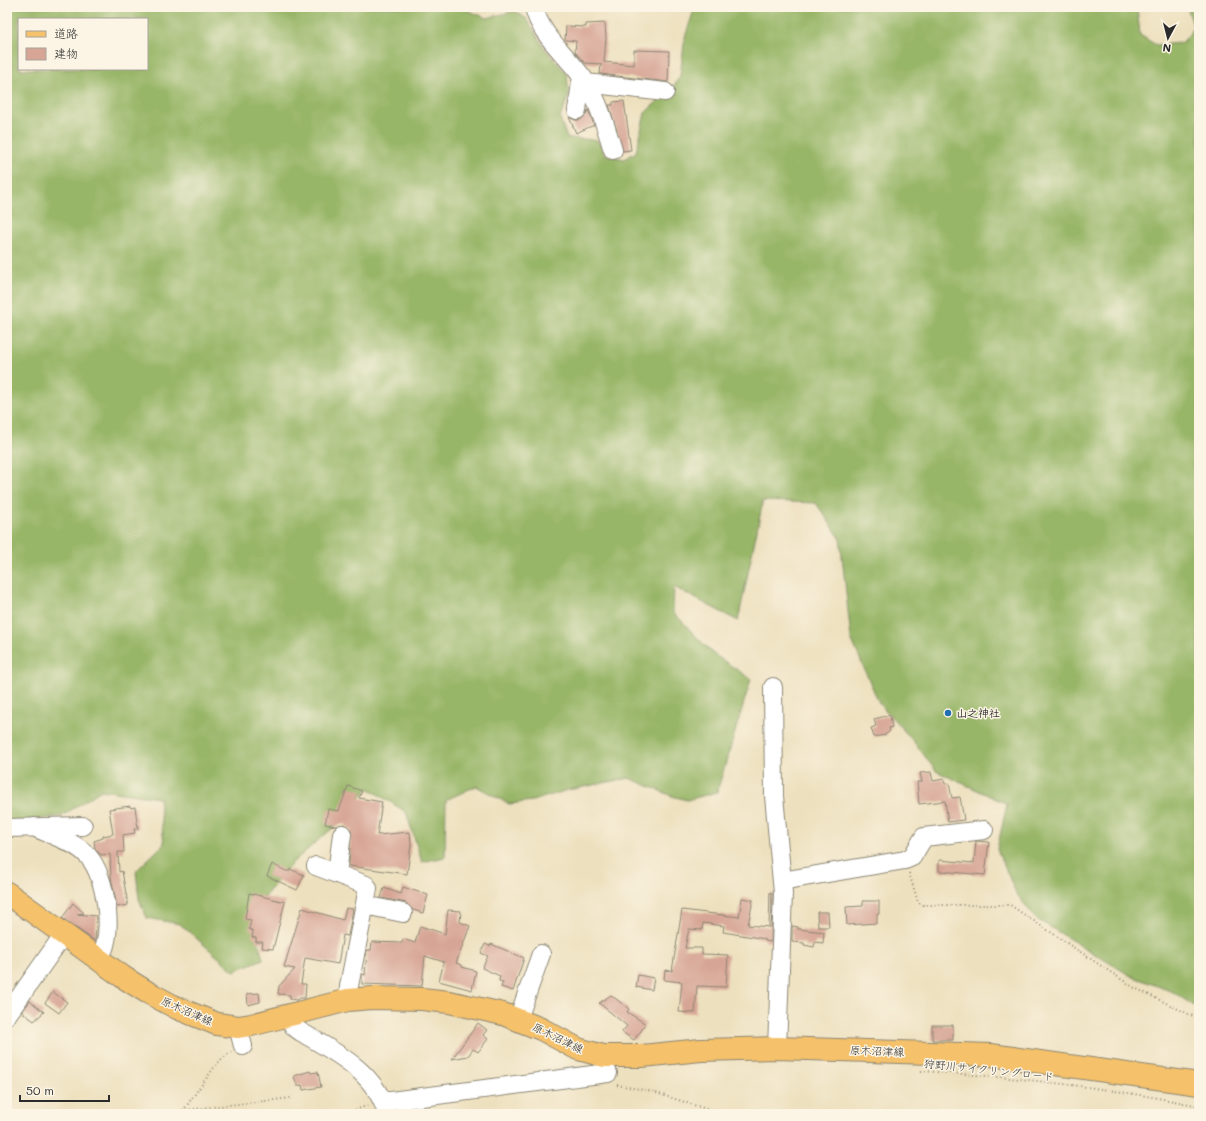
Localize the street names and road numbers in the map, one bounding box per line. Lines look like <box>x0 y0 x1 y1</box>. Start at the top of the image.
street label: 原木沼津線 <box>159 993 215 1029</box>
street label: 原木沼津線 <box>530 1019 586 1056</box>
street label: 原木沼津線 <box>849 1042 905 1059</box>
street label: 狩野川サイクリングロード <box>923 1055 1055 1084</box>

